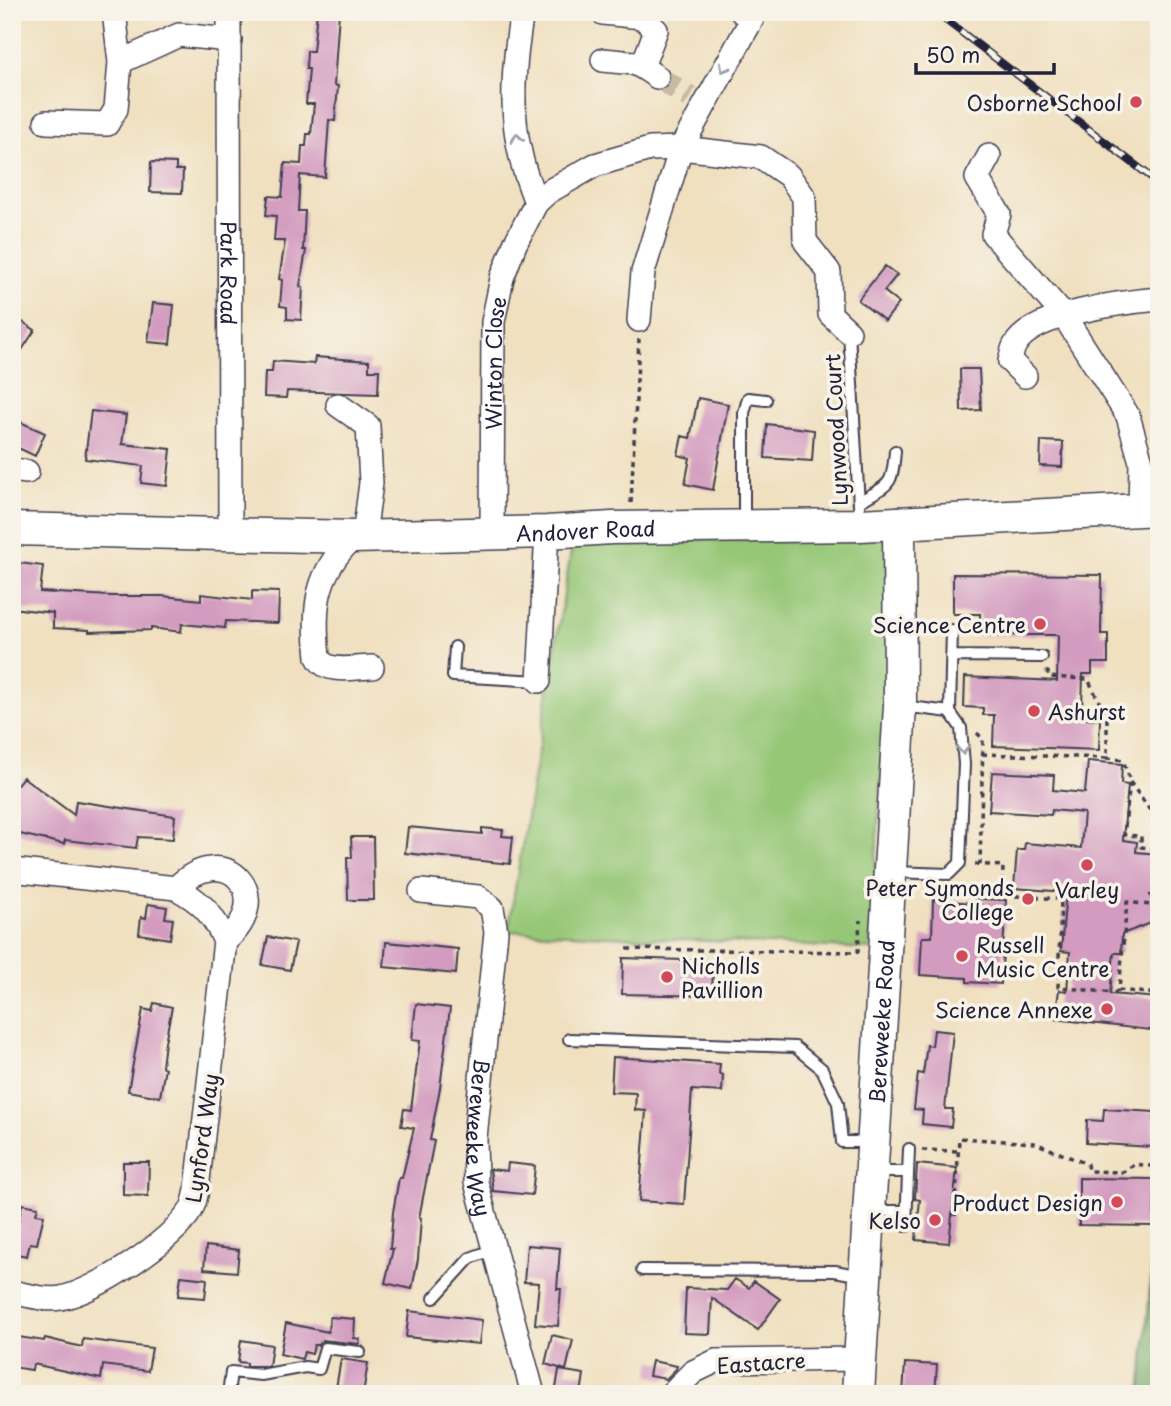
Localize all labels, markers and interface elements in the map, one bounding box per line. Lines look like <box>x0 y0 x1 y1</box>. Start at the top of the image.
scale bar <box>916 32 1054 76</box>
text: 50 m <box>926 38 980 70</box>
one-way arrow <box>719 61 732 74</box>
place label: Osborne School <box>966 86 1122 118</box>
marker: Osborne School <box>1128 94 1144 110</box>
one-way arrow <box>510 132 525 144</box>
street label: Park Road <box>213 221 246 325</box>
street label: Winton Close <box>476 293 514 430</box>
street label: Lynwood Court <box>815 353 855 507</box>
street label: Andover Road <box>516 511 656 549</box>
place label: Science Centre <box>873 608 1026 640</box>
marker: Science Centre <box>1032 616 1048 632</box>
place label: Ashurst <box>1048 695 1126 727</box>
marker: Ashurst <box>1026 703 1042 719</box>
one-way arrow <box>955 745 970 756</box>
marker: Varley <box>1079 857 1095 873</box>
place label: Peter Symonds College <box>865 871 1014 927</box>
place label: Varley <box>1055 873 1119 905</box>
marker: Peter Symonds College <box>1020 891 1036 907</box>
place label: Russell Music Centre <box>976 928 1109 984</box>
street label: Bereweeke Road <box>860 939 902 1105</box>
marker: Russell Music Centre <box>954 948 970 964</box>
place label: Nicholls Pavillion <box>681 949 763 1005</box>
marker: Nicholls Pavillion <box>659 969 675 985</box>
place label: Science Annexe <box>935 993 1093 1025</box>
marker: Science Annexe <box>1099 1001 1115 1017</box>
street label: Bereweeke Way <box>459 1057 500 1220</box>
street label: Lynford Way <box>176 1071 226 1205</box>
place label: Product Design <box>952 1186 1103 1218</box>
marker: Product Design <box>1109 1194 1125 1210</box>
place label: Kelso <box>868 1204 921 1236</box>
marker: Kelso <box>927 1212 943 1228</box>
street label: Eastacre <box>715 1343 807 1381</box>

